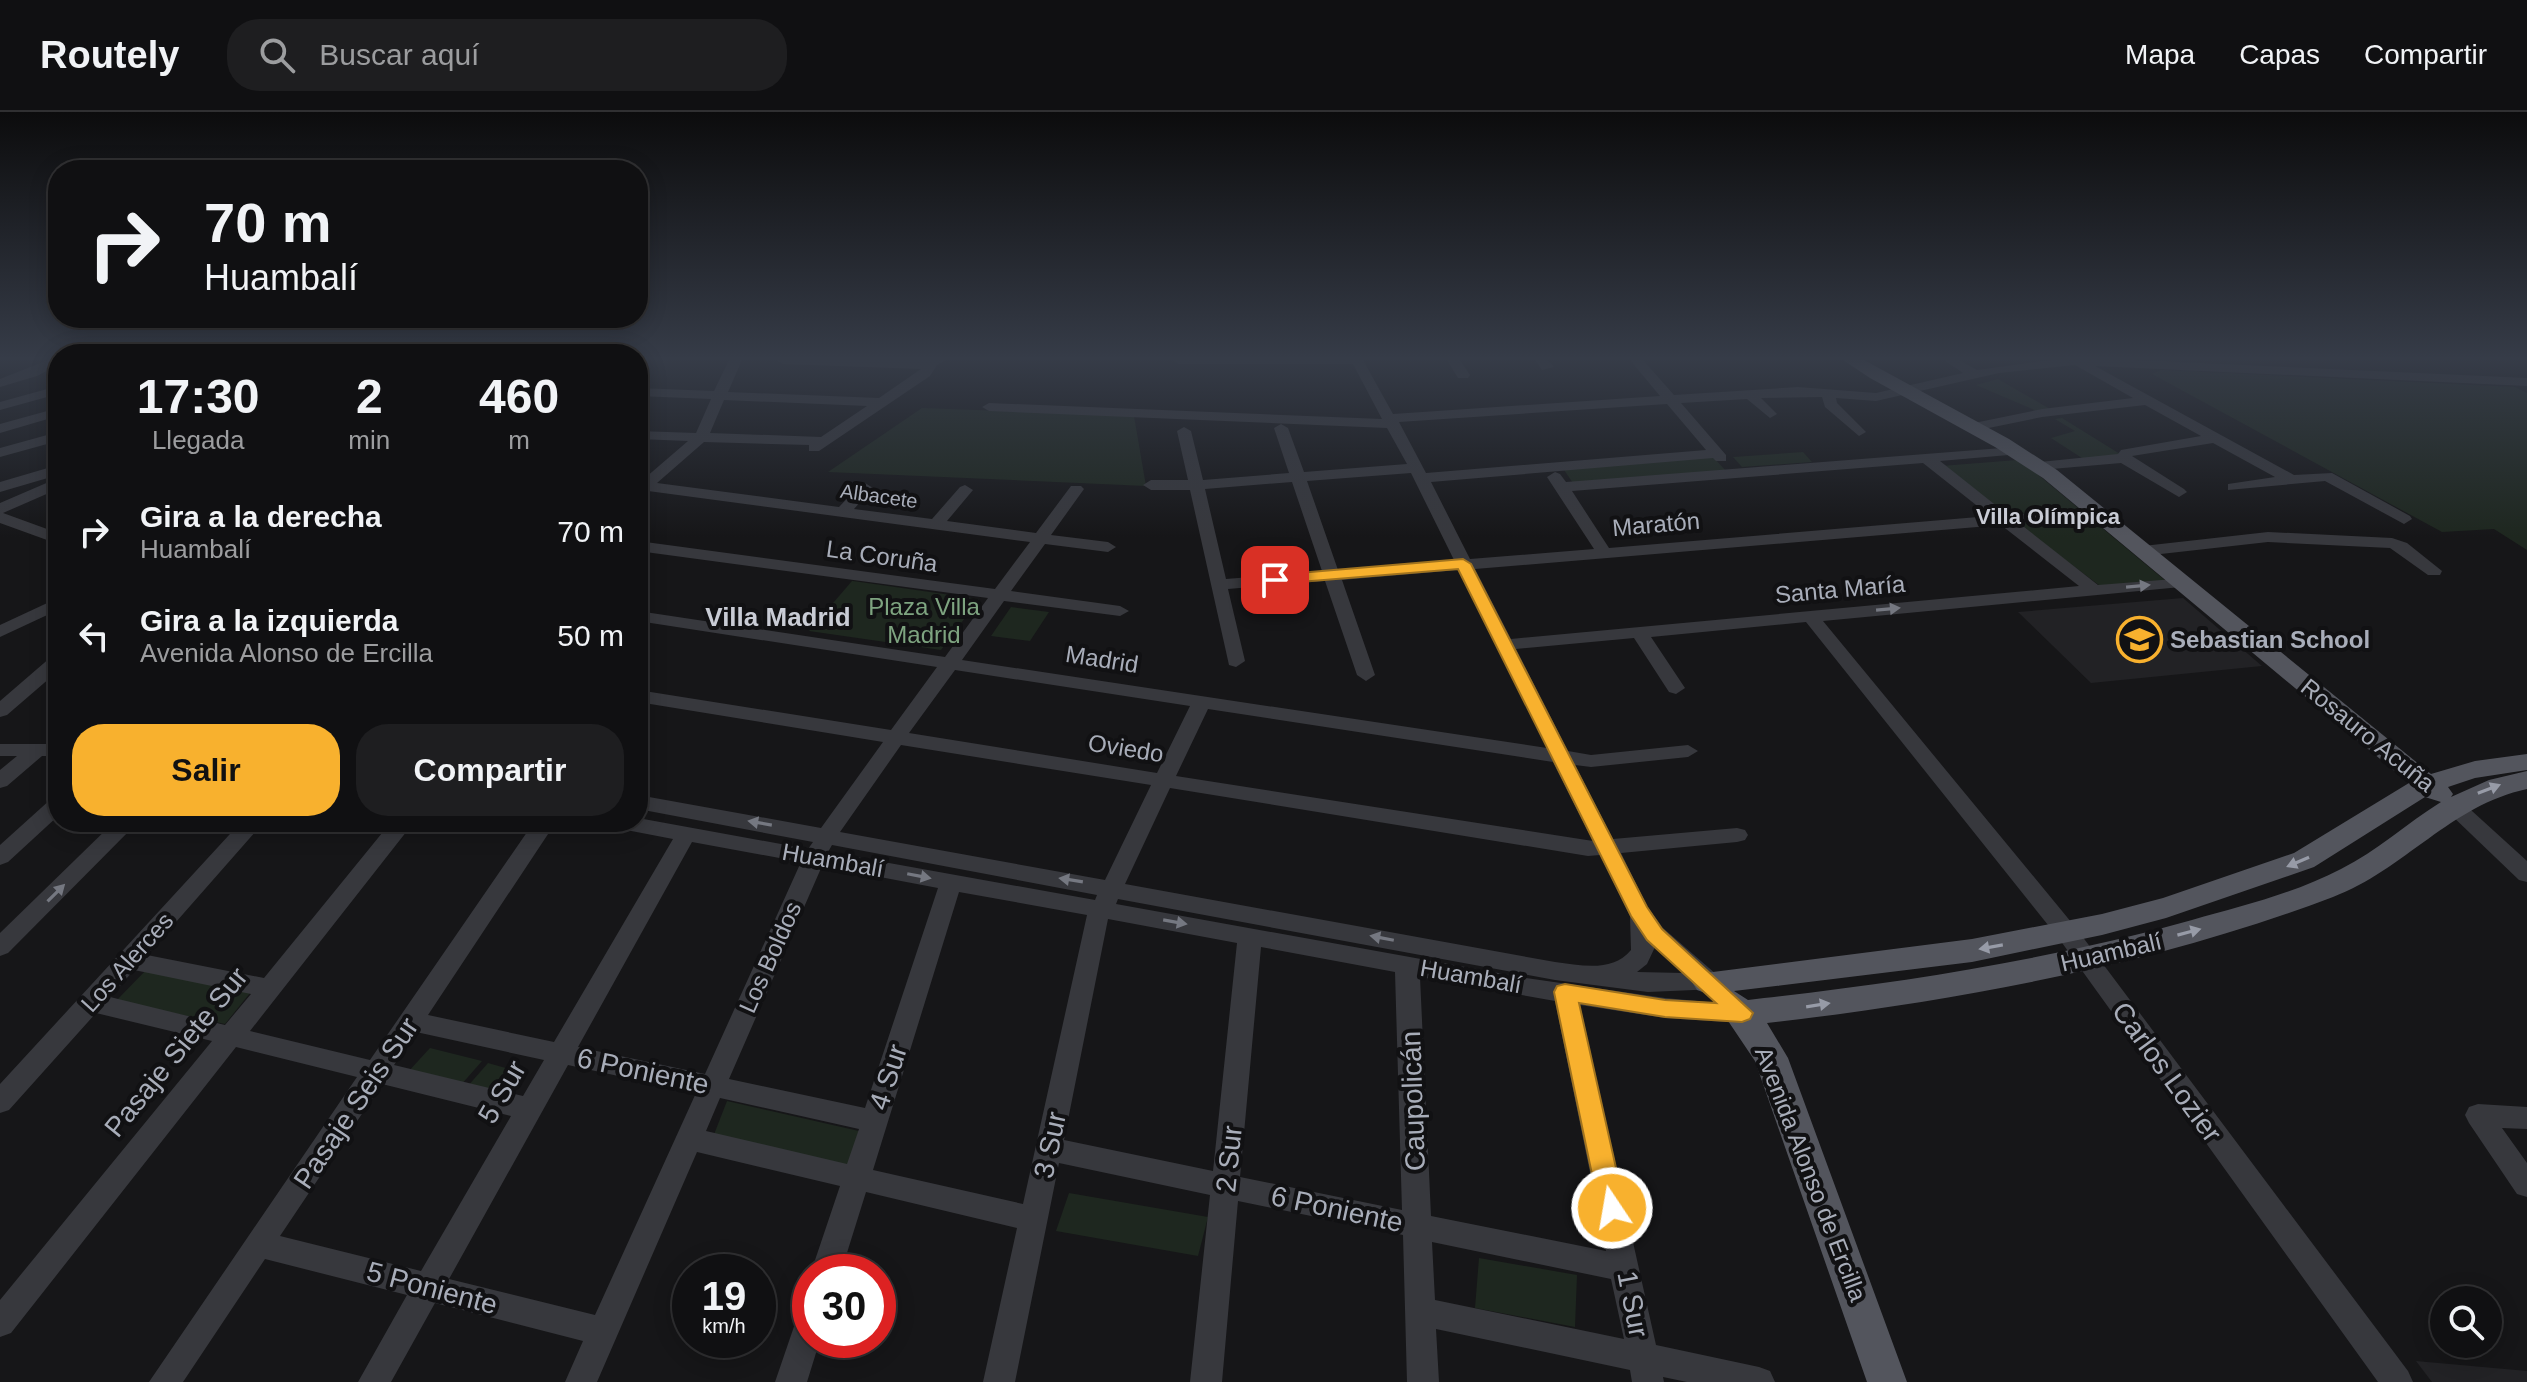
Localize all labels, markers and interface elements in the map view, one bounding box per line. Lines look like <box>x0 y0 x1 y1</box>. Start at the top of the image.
search box <box>227 19 787 91</box>
icon: search <box>255 33 299 77</box>
text: Routely <box>40 34 179 76</box>
text: Buscar aquí <box>319 38 479 71</box>
text: Mapa <box>2125 39 2195 70</box>
text: Capas <box>2239 39 2320 70</box>
text: Compartir <box>2364 39 2487 70</box>
text: 70 m <box>204 191 332 254</box>
icon: right <box>72 192 176 296</box>
text: Huambalí <box>204 257 358 298</box>
text: 17:30 <box>137 370 260 423</box>
text: 2 <box>356 370 383 423</box>
text: 460 <box>479 370 559 423</box>
text: Llegada <box>152 425 244 455</box>
text: min <box>348 425 390 455</box>
text: m <box>508 425 530 455</box>
street label: Albacete <box>839 480 919 512</box>
text: Gira a la derecha <box>140 500 382 533</box>
district label: Villa Olímpica <box>1976 504 2121 529</box>
street label: Maratón <box>1611 507 1701 541</box>
icon: right <box>72 510 116 554</box>
text: 70 m <box>557 515 624 548</box>
text: Huambalí <box>140 534 251 564</box>
street label: La Coruña <box>825 535 940 577</box>
pin <box>1241 546 1309 614</box>
icon: arrive <box>1253 558 1297 602</box>
street label: Santa María <box>1774 570 1907 608</box>
one-way arrow <box>2126 579 2151 592</box>
park label: Plaza Villa Madrid <box>868 593 980 648</box>
district label: Villa Madrid <box>705 602 851 632</box>
one-way arrow <box>1876 602 1901 615</box>
text: Gira a la izquierda <box>140 604 398 637</box>
icon: left <box>72 614 116 658</box>
school or university icon: Sebastian School <box>2115 615 2163 663</box>
text: 50 m <box>557 619 624 652</box>
place label: Sebastian School <box>2170 626 2370 653</box>
text: Avenida Alonso de Ercilla <box>140 638 433 668</box>
street label: Madrid <box>1064 640 1140 678</box>
street label: Rosauro Acuña <box>2296 673 2441 798</box>
button: Salir <box>72 724 340 816</box>
button: Compartir <box>356 724 624 816</box>
street label: Oviedo <box>1086 729 1166 767</box>
one-way arrow <box>2477 782 2501 795</box>
one-way arrow <box>747 817 772 829</box>
street label: Huambalí <box>780 838 886 882</box>
one-way arrow <box>2286 856 2310 869</box>
one-way arrow <box>907 870 932 883</box>
one-way arrow <box>1058 873 1083 886</box>
one-way arrow <box>46 884 65 903</box>
street label: Los Boldos <box>734 897 806 1017</box>
street label: Los Alerces <box>75 907 179 1017</box>
one-way arrow <box>1163 916 1188 928</box>
one-way arrow <box>2177 926 2202 938</box>
street label: Huambalí <box>2058 927 2164 977</box>
one-way arrow <box>1369 932 1394 944</box>
one-way arrow <box>1978 942 2003 954</box>
street label: Huambalí <box>1418 954 1524 998</box>
street label: Pasaje Siete Sur <box>98 961 254 1143</box>
street label: Carlos Lozier <box>2106 996 2228 1148</box>
one-way arrow <box>1806 998 1831 1010</box>
street label: Pasaje Seis Sur <box>287 1012 425 1194</box>
street label: Caupolicán <box>1395 1030 1431 1172</box>
street label: 4 Sur <box>863 1040 913 1114</box>
street label: 6 Poniente <box>574 1042 712 1100</box>
street label: Avenida Alonso de Ercilla <box>1750 1043 1872 1306</box>
street label: 5 Sur <box>472 1055 532 1129</box>
street label: 3 Sur <box>1028 1109 1072 1181</box>
street label: 2 Sur <box>1210 1124 1248 1194</box>
position arrow <box>1570 1166 1654 1250</box>
street label: 6 Poniente <box>1268 1180 1406 1238</box>
speed limit sign: 30 <box>792 1254 896 1358</box>
street label: 5 Poniente <box>363 1256 501 1320</box>
street label: 1 Sur <box>1611 1268 1655 1340</box>
text: 19 <box>702 1274 746 1318</box>
map controls <box>2430 1286 2502 1358</box>
button: search <box>2430 1286 2502 1358</box>
text: km/h <box>702 1315 746 1337</box>

